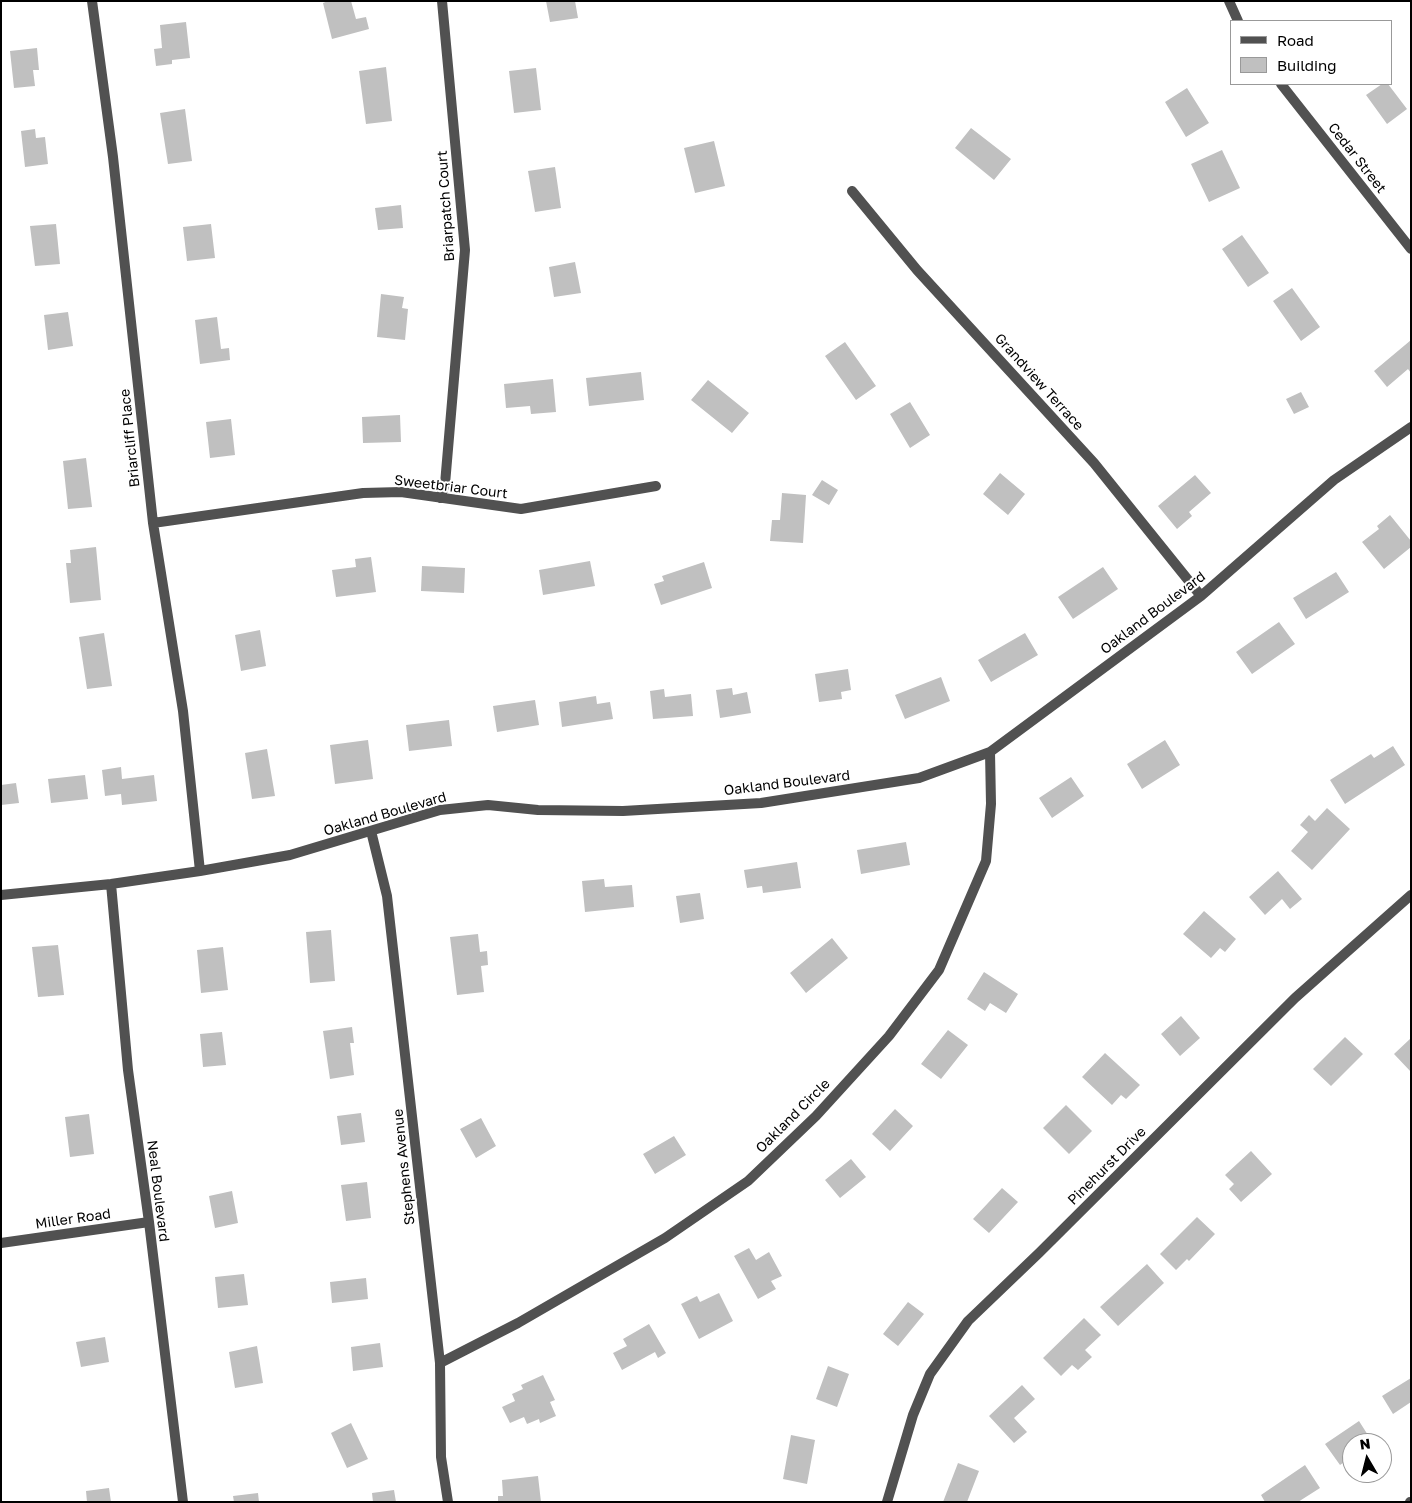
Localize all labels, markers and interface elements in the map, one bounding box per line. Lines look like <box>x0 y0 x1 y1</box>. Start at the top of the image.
legend <box>1230 20 1392 85</box>
text: Road <box>1277 31 1314 49</box>
text: Building <box>1277 56 1337 74</box>
street label: Cedar Street <box>1324 120 1390 196</box>
street label: Briarpatch Court <box>434 150 458 262</box>
street label: Grandview Terrace <box>991 330 1087 434</box>
street label: Briarcliff Place <box>116 388 144 488</box>
street label: Sweetbriar Court <box>393 472 509 502</box>
street label: Oakland Boulevard <box>1097 568 1209 658</box>
street label: Oakland Boulevard <box>723 767 851 799</box>
street label: Oakland Boulevard <box>322 788 448 840</box>
street label: Oakland Circle <box>752 1075 834 1157</box>
street label: Stephens Avenue <box>390 1108 418 1226</box>
street label: Pinehurst Drive <box>1065 1124 1149 1208</box>
street label: Neal Boulevard <box>143 1139 173 1243</box>
street label: Miller Road <box>34 1205 112 1233</box>
north arrow <box>1342 1433 1392 1483</box>
text: N <box>1359 1434 1371 1453</box>

